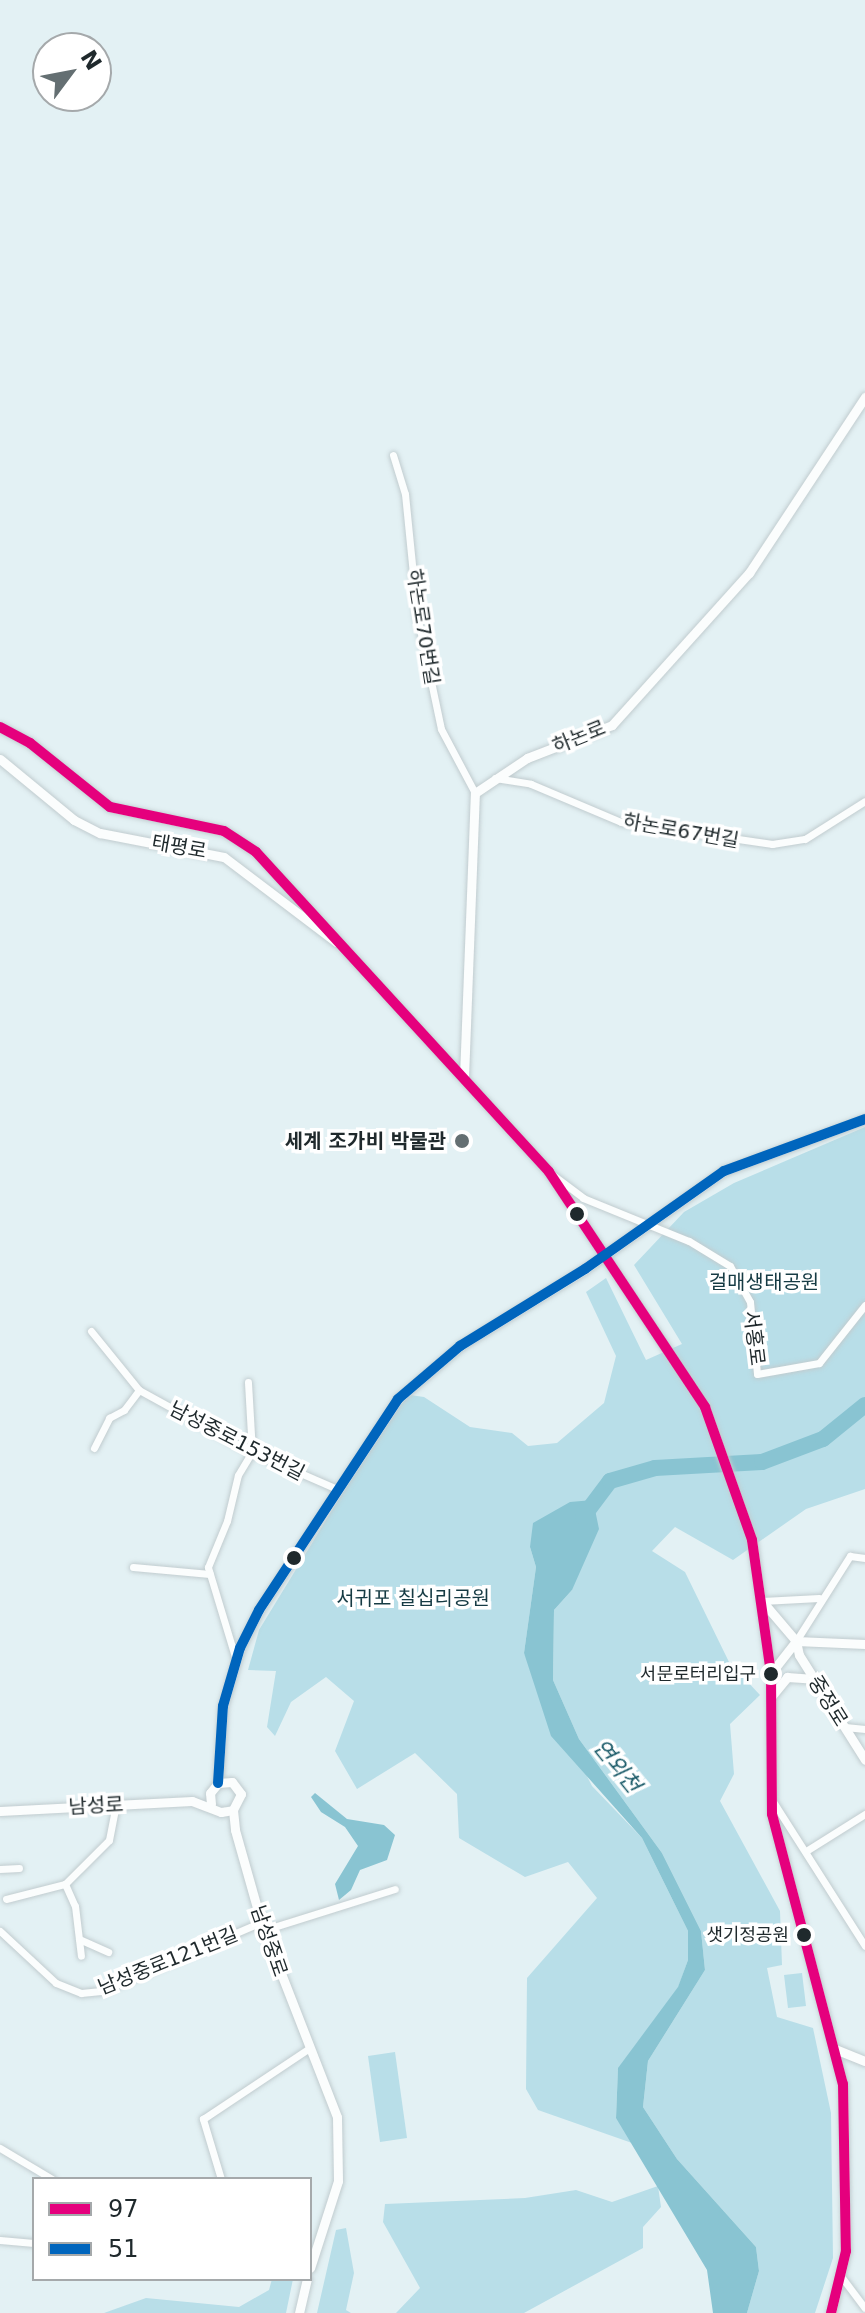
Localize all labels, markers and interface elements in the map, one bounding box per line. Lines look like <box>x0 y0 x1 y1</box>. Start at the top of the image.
north arrow <box>32 32 112 112</box>
text: N <box>76 46 107 75</box>
street label: 하논로70번길 <box>402 567 444 687</box>
street label: 하논로 <box>549 716 609 758</box>
street label: 하논로67번길 <box>621 809 741 853</box>
street label: 태평로 <box>150 830 208 864</box>
place label: 세계 조가비 박물관 <box>285 1129 446 1153</box>
marker: 세계 조가비 박물관 <box>453 1132 471 1150</box>
unlabelled marker <box>569 1206 585 1222</box>
park label: 걸매생태공원 <box>709 1270 819 1294</box>
street label: 서홍로 <box>739 1309 769 1367</box>
street label: 남성중로153번길 <box>165 1397 309 1485</box>
unlabelled marker <box>286 1550 302 1566</box>
park label: 서귀포 칠십리공원 <box>336 1586 490 1610</box>
place label: 서문로터리입구 <box>640 1663 756 1685</box>
marker: 서문로터리입구 <box>763 1666 779 1682</box>
street label: 중정로 <box>803 1671 853 1731</box>
water label: 연외천 <box>588 1734 646 1798</box>
street label: 남성로 <box>68 1793 124 1819</box>
street label: 남성중로 <box>246 1902 292 1980</box>
street label: 남성중로121번길 <box>95 1922 241 2000</box>
place label: 샛기정공원 <box>706 1924 789 1946</box>
marker: 샛기정공원 <box>796 1927 812 1943</box>
legend <box>32 2177 312 2281</box>
text: 97 <box>108 2195 139 2223</box>
text: 51 <box>108 2235 139 2263</box>

